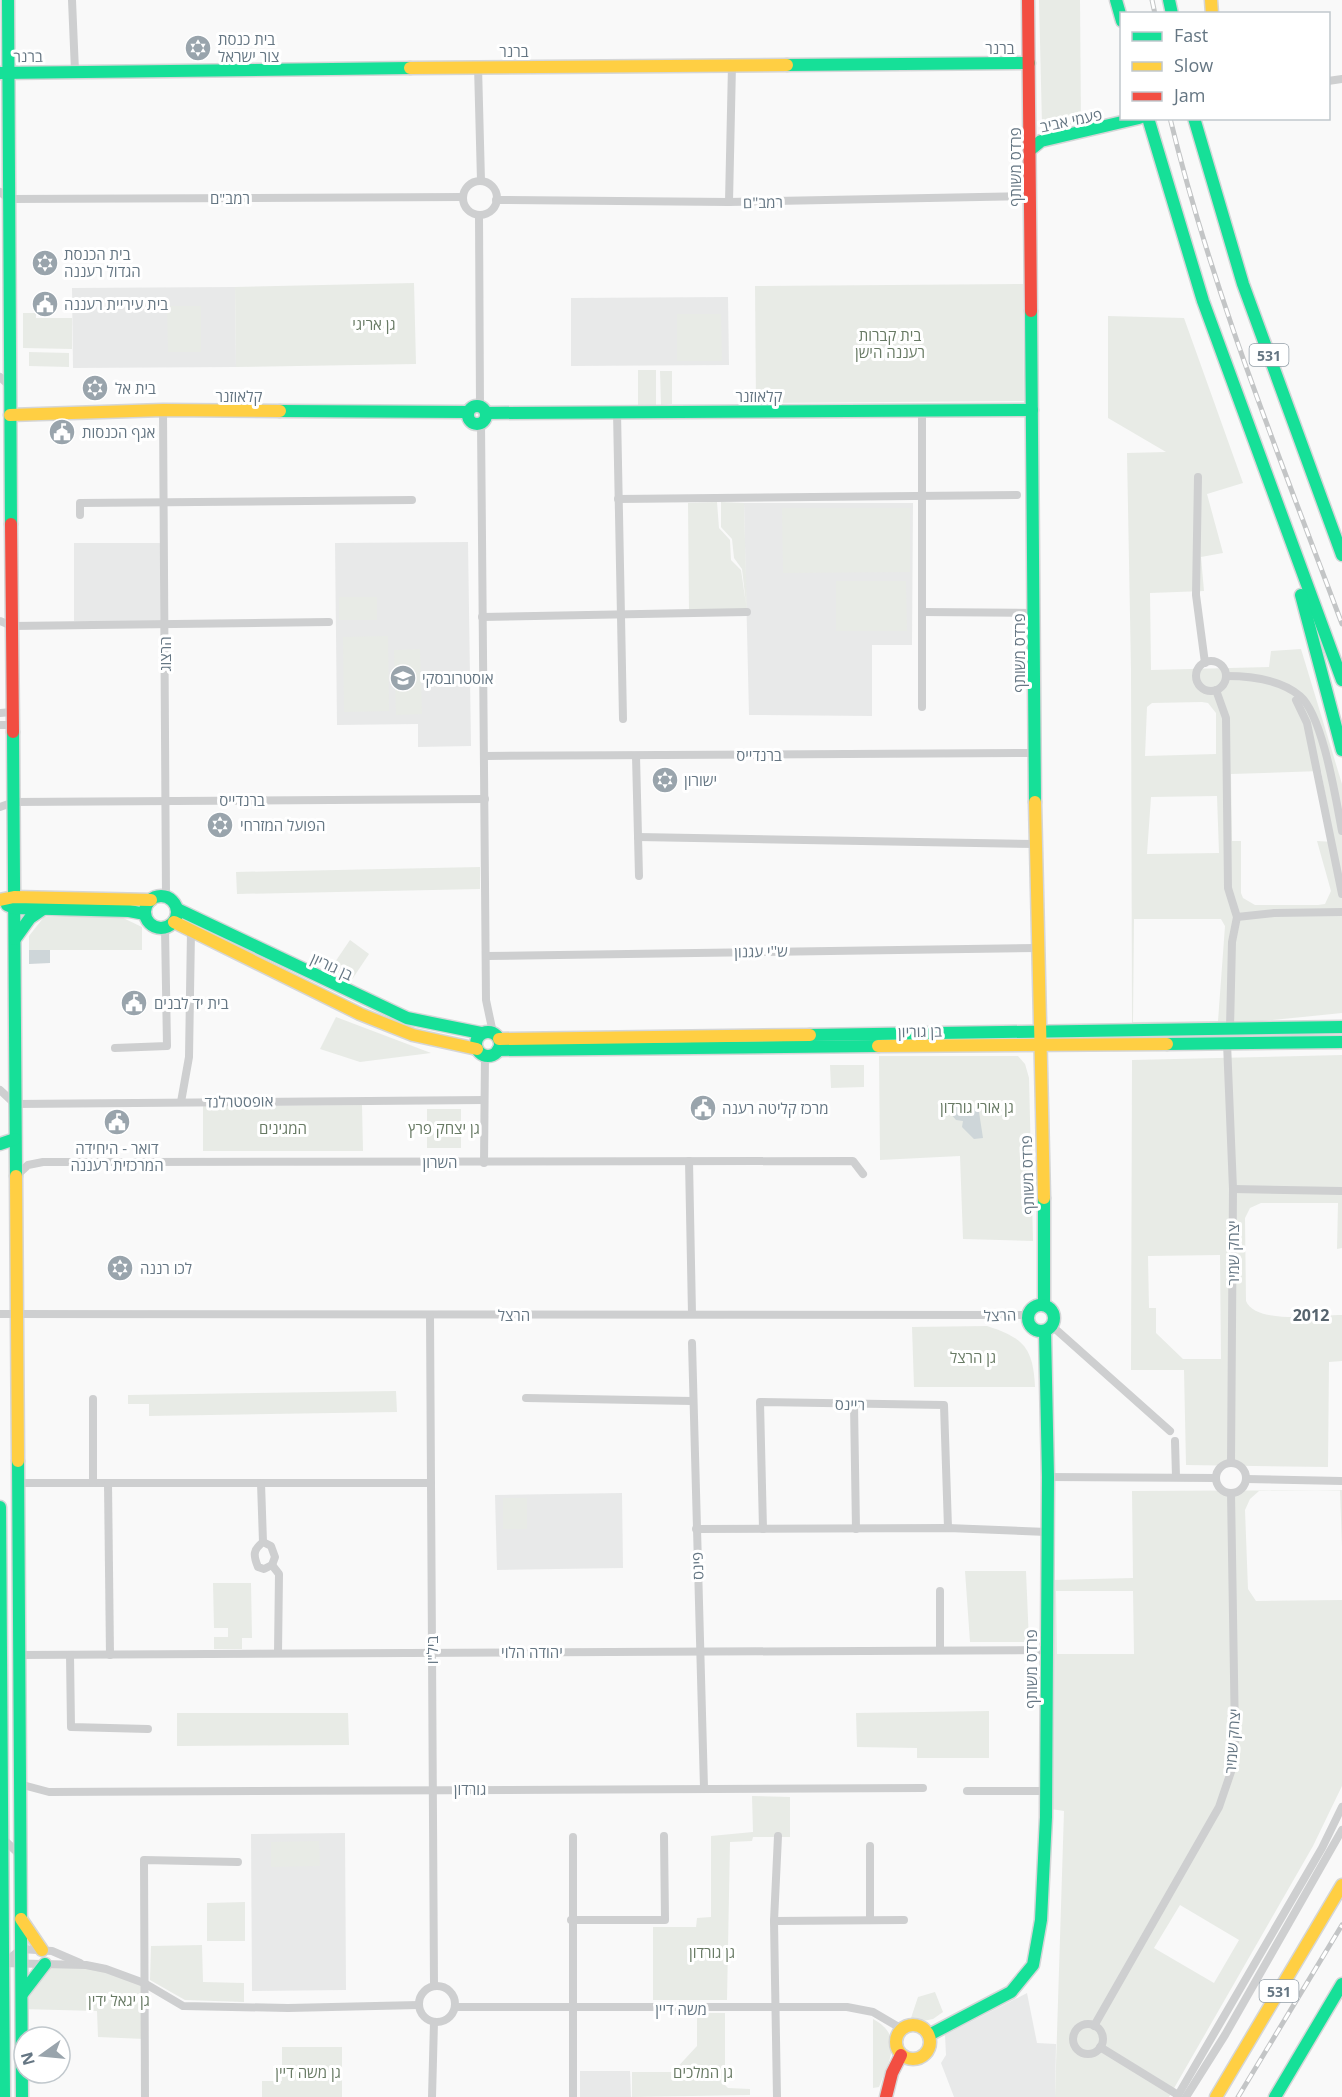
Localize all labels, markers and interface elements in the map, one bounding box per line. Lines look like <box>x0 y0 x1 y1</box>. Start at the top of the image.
legend <box>1120 12 1330 120</box>
text: Fast <box>1174 23 1208 47</box>
place label: בית כנסת צור ישראל <box>218 29 279 66</box>
synagogue icon: בית כנסת צור ישראל <box>183 33 213 63</box>
street label: ברנר <box>985 38 1015 58</box>
street label: ברנר <box>499 41 529 61</box>
street label: ברנר <box>13 46 43 66</box>
text: Slow <box>1174 53 1213 77</box>
text: Jam <box>1172 83 1206 107</box>
street label: פעמי אביב <box>1038 104 1104 136</box>
street label: פרדס משותף <box>1005 127 1025 207</box>
street label: רמב"ם <box>210 188 250 208</box>
street label: רמב"ם <box>743 192 783 212</box>
place label: בית הכנסת הגדול רעננה <box>64 244 141 281</box>
synagogue icon: בית הכנסת הגדול רעננה <box>30 248 60 278</box>
public building icon: בית עיריית רעננה <box>30 289 60 319</box>
place label: בית עיריית רעננה <box>64 294 168 314</box>
park label: גן אריגי <box>352 314 396 334</box>
park label: בית קברות רעננה הישן <box>855 325 925 362</box>
road number: 531 <box>1250 344 1288 366</box>
synagogue icon: בית אל <box>80 373 110 403</box>
place label: בית אל <box>115 378 156 398</box>
street label: קלאוזנר <box>216 386 262 406</box>
street label: קלאוזנר <box>736 386 782 406</box>
public building icon: אגף הכנסות <box>47 417 77 447</box>
place label: אגף הכנסות <box>82 422 155 442</box>
street label: פרדס משותף <box>1009 613 1029 693</box>
street label: הרצוג <box>155 636 175 672</box>
school or university icon: אוסטרובסקי <box>388 663 418 693</box>
place label: אוסטרובסקי <box>422 668 494 688</box>
street label: ברנדייס <box>736 745 782 765</box>
synagogue icon: ישורון <box>650 765 680 795</box>
place label: ישורון <box>684 770 717 790</box>
street label: ברנדייס <box>219 790 265 810</box>
synagogue icon: הפועל המזרחי <box>205 810 235 840</box>
place label: הפועל המזרחי <box>240 815 325 835</box>
street label: ש''י עגנון <box>734 941 788 961</box>
street label: בן גוריון <box>308 948 356 984</box>
public building icon: בית יד לבנים <box>119 988 149 1018</box>
place label: בית יד לבנים <box>154 993 229 1013</box>
street label: בן גוריון <box>898 1021 942 1041</box>
street label: אופסטרלנד <box>204 1090 274 1112</box>
public building icon: מרכז קליטה רענה <box>688 1093 718 1123</box>
park label: גן אורי גורדון <box>940 1097 1014 1117</box>
place label: מרכז קליטה רענה <box>722 1098 829 1118</box>
public building icon: דואר - היחידה המרכזית רעננה <box>102 1107 132 1137</box>
park label: המגינים <box>259 1118 307 1138</box>
park label: גן יצחק פרץ <box>408 1118 480 1138</box>
street label: פרדס משותף <box>1016 1135 1038 1215</box>
place label: דואר - היחידה המרכזית רעננה <box>70 1138 164 1175</box>
street label: השרון <box>422 1152 458 1172</box>
street label: יצחק שמיר <box>1223 1220 1243 1286</box>
synagogue icon: לכו רננה <box>105 1253 135 1283</box>
place label: לכו רננה <box>140 1258 192 1278</box>
street label: הרצל <box>983 1304 1017 1326</box>
district label: 2012 <box>1293 1304 1329 1326</box>
street label: הרצל <box>498 1305 530 1325</box>
park label: גן הרצל <box>950 1347 996 1367</box>
street label: ריינס <box>835 1394 865 1414</box>
street label: פינס <box>687 1552 707 1580</box>
street label: פרדס משותף <box>1021 1629 1041 1709</box>
street label: ביל"ו <box>422 1636 442 1664</box>
street label: יהודה הלוי <box>501 1642 563 1662</box>
street label: יצחק שמיר <box>1220 1708 1244 1774</box>
street label: גורדון <box>454 1779 486 1799</box>
park label: גן גורדון <box>689 1942 735 1962</box>
road number: 531 <box>1260 1980 1298 2002</box>
park label: גן יגאל ידין <box>88 1990 150 2010</box>
street label: משה דיין <box>655 1999 707 2019</box>
north arrow <box>12 2025 72 2085</box>
text: N <box>15 2050 40 2068</box>
park label: גן משה דיין <box>275 2062 341 2082</box>
park label: גן המלכים <box>673 2062 733 2082</box>

